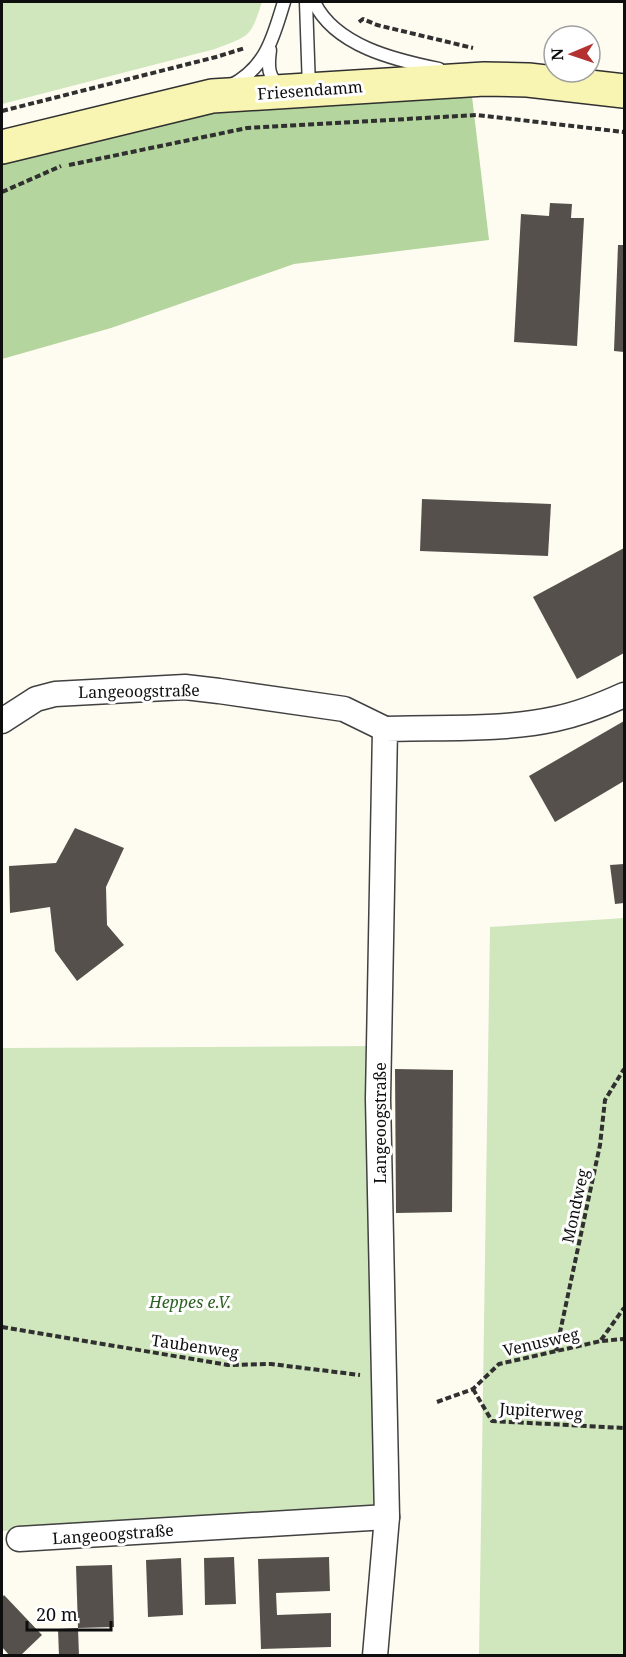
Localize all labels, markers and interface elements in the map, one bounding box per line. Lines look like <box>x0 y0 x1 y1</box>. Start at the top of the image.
north arrow <box>542 24 602 84</box>
text: N <box>546 47 568 61</box>
street label: Friesendamm <box>256 75 364 105</box>
street label: Langeoogstraße <box>78 679 200 703</box>
street label: Langeoogstraße <box>369 1062 391 1184</box>
street label: Mondweg <box>556 1166 594 1245</box>
park label: Heppes e.V. <box>148 1291 231 1313</box>
street label: Venusweg <box>501 1323 581 1361</box>
street label: Taubenweg <box>150 1329 241 1363</box>
street label: Jupiterweg <box>498 1397 584 1425</box>
street label: Langeoogstraße <box>52 1519 174 1549</box>
scale bar <box>27 1594 111 1632</box>
text: 20 m <box>36 1602 78 1626</box>

